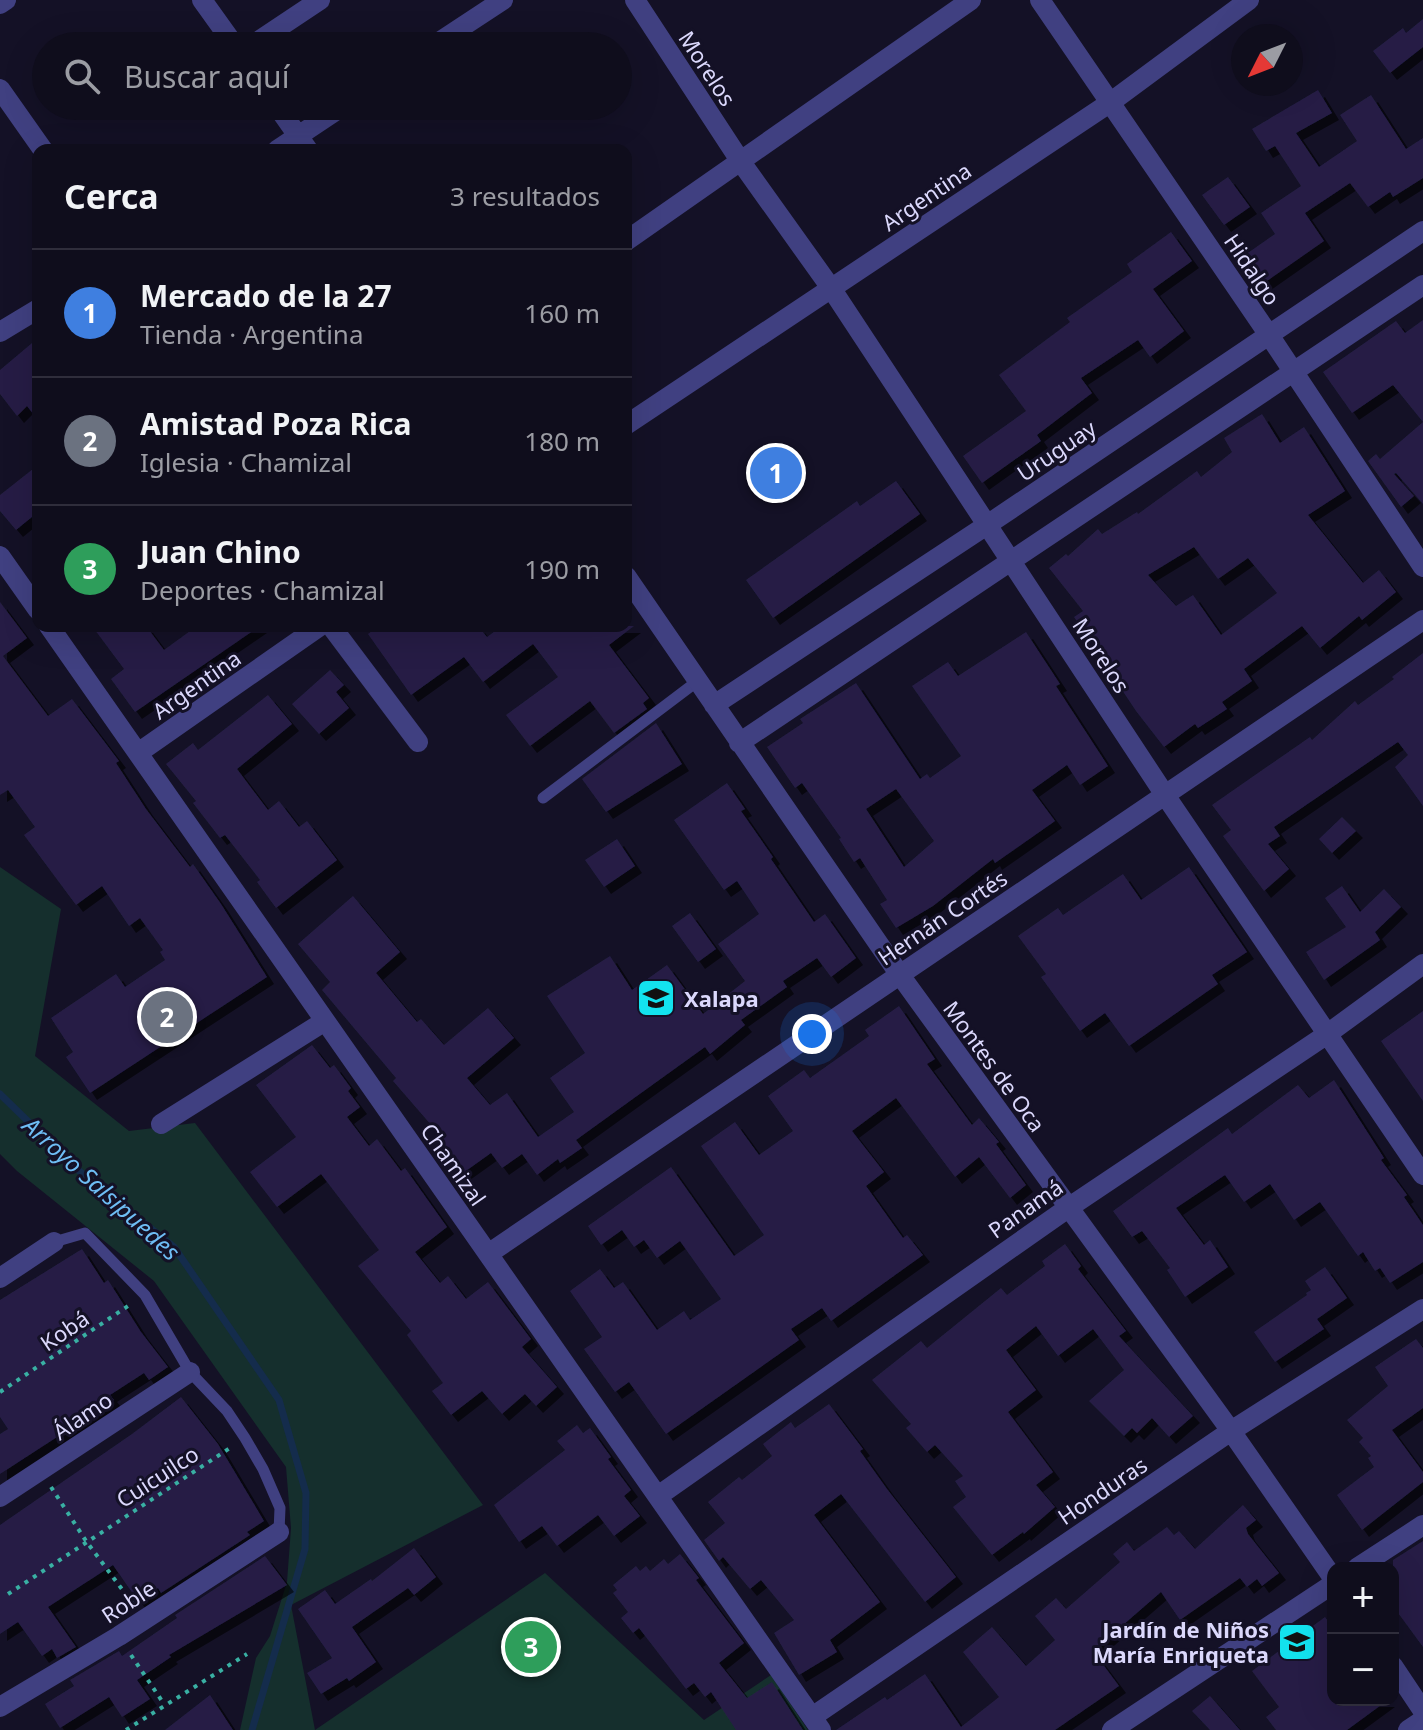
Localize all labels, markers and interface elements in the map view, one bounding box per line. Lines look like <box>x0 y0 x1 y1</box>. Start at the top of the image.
north arrow <box>1231 24 1303 96</box>
street label: Morelos <box>673 25 743 111</box>
search box <box>32 32 632 120</box>
icon: search <box>60 54 104 98</box>
text: Buscar aquí <box>124 56 289 97</box>
street label: Argentina <box>875 155 977 237</box>
text: Cerca <box>64 173 159 219</box>
text: 3 resultados <box>450 178 600 214</box>
street label: Hidalgo <box>1218 227 1288 311</box>
text: Mercado de la 27 <box>140 275 392 316</box>
text: 1 <box>83 295 97 331</box>
text: 160 m <box>524 295 600 331</box>
text: Tienda · Argentina <box>140 316 364 352</box>
text: Amistad Poza Rica <box>140 403 412 444</box>
street label: Uruguay <box>1011 412 1102 487</box>
text: 2 <box>83 423 97 459</box>
text: 180 m <box>524 423 600 459</box>
pin: 1 <box>750 443 802 503</box>
text: Iglesia · Chamizal <box>140 444 352 480</box>
text: Juan Chino <box>140 531 301 572</box>
text: 3 <box>83 551 97 587</box>
text: 190 m <box>524 551 600 587</box>
text: Deportes · Chamizal <box>140 572 385 608</box>
street label: Morelos <box>1067 612 1137 698</box>
street label: Argentina <box>146 642 246 726</box>
street label: Hernán Cortés <box>871 863 1013 971</box>
school or university icon: Xalapa <box>635 977 677 1019</box>
place label: Xalapa <box>684 983 759 1013</box>
pin: 2 <box>141 987 193 1047</box>
street label: Montes de Oca <box>937 994 1053 1138</box>
your location <box>792 1014 832 1054</box>
water label: Arroyo Salsipuedes <box>15 1107 188 1267</box>
street label: Chamizal <box>415 1117 493 1211</box>
street label: Panamá <box>982 1171 1068 1245</box>
street label: Kobá <box>34 1303 94 1357</box>
street label: Álamo <box>46 1384 118 1446</box>
street label: Cuicuilco <box>110 1438 204 1514</box>
street label: Honduras <box>1051 1449 1153 1531</box>
map controls <box>1327 1562 1399 1706</box>
button: + <box>1327 1562 1399 1634</box>
street label: Roble <box>95 1572 161 1630</box>
place label: Jardín de Niños María Enriqueta <box>1093 1614 1269 1669</box>
pin: 3 <box>505 1617 557 1677</box>
school or university icon: Jardín de Niños María Enriqueta <box>1276 1621 1318 1663</box>
button: − <box>1327 1634 1399 1706</box>

